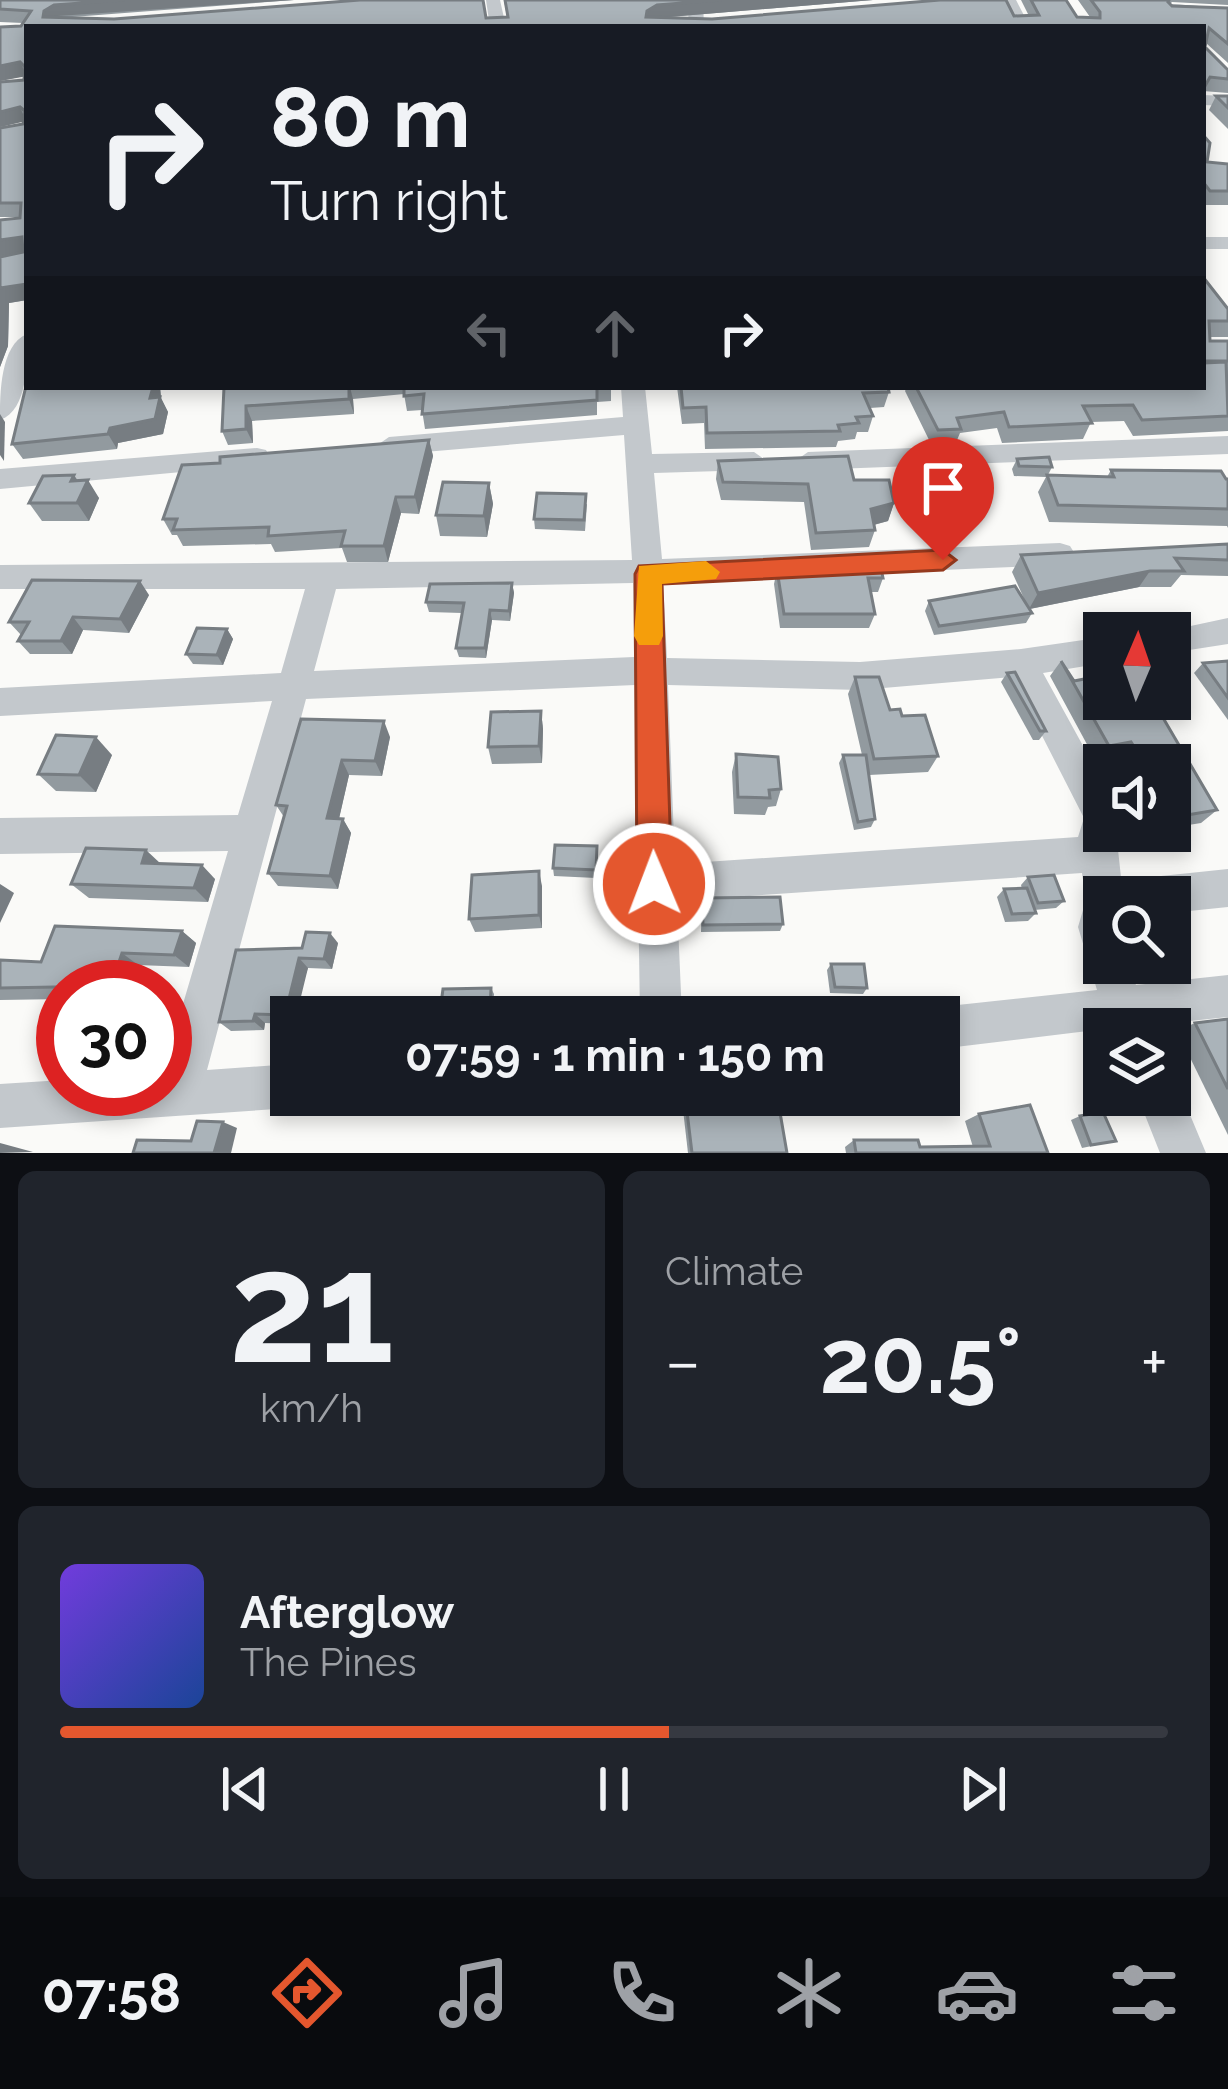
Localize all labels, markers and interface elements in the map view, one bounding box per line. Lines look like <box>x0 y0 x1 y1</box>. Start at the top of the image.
text: 80 m <box>270 68 471 167</box>
icon: right <box>72 72 228 228</box>
text: Turn right <box>270 169 508 233</box>
icon: left <box>456 300 522 366</box>
icon: ahead <box>582 300 648 366</box>
icon: right <box>708 300 774 366</box>
pin <box>892 437 994 560</box>
icon: arrive <box>910 455 976 521</box>
north arrow <box>1083 612 1191 720</box>
map controls <box>1083 612 1191 1116</box>
button: sound <box>1083 744 1191 852</box>
position arrow <box>591 821 717 947</box>
button: search <box>1083 876 1191 984</box>
speed limit sign: 30 <box>36 960 192 1116</box>
button: layers <box>1083 1008 1191 1116</box>
text: 07:59 · 1 min · 150 m <box>405 1029 825 1082</box>
text: 21 <box>229 1215 394 1399</box>
text: Climate <box>665 1248 803 1294</box>
text: 20.5° <box>820 1308 1021 1414</box>
text: − <box>665 1323 701 1400</box>
text: + <box>1141 1323 1168 1400</box>
text: km/h <box>260 1385 363 1431</box>
text: Afterglow <box>240 1586 454 1639</box>
text: The Pines <box>240 1639 417 1685</box>
icon: previous <box>212 1756 278 1822</box>
icon: pause <box>581 1756 647 1822</box>
icon: next <box>950 1756 1016 1822</box>
icon: directions <box>265 1951 349 2035</box>
icon: music <box>432 1951 516 2035</box>
icon: phone <box>600 1951 684 2035</box>
icon: climate <box>767 1951 851 2035</box>
icon: car <box>935 1951 1019 2035</box>
icon: filters <box>1102 1951 1186 2035</box>
text: 07:58 <box>42 1961 181 2025</box>

